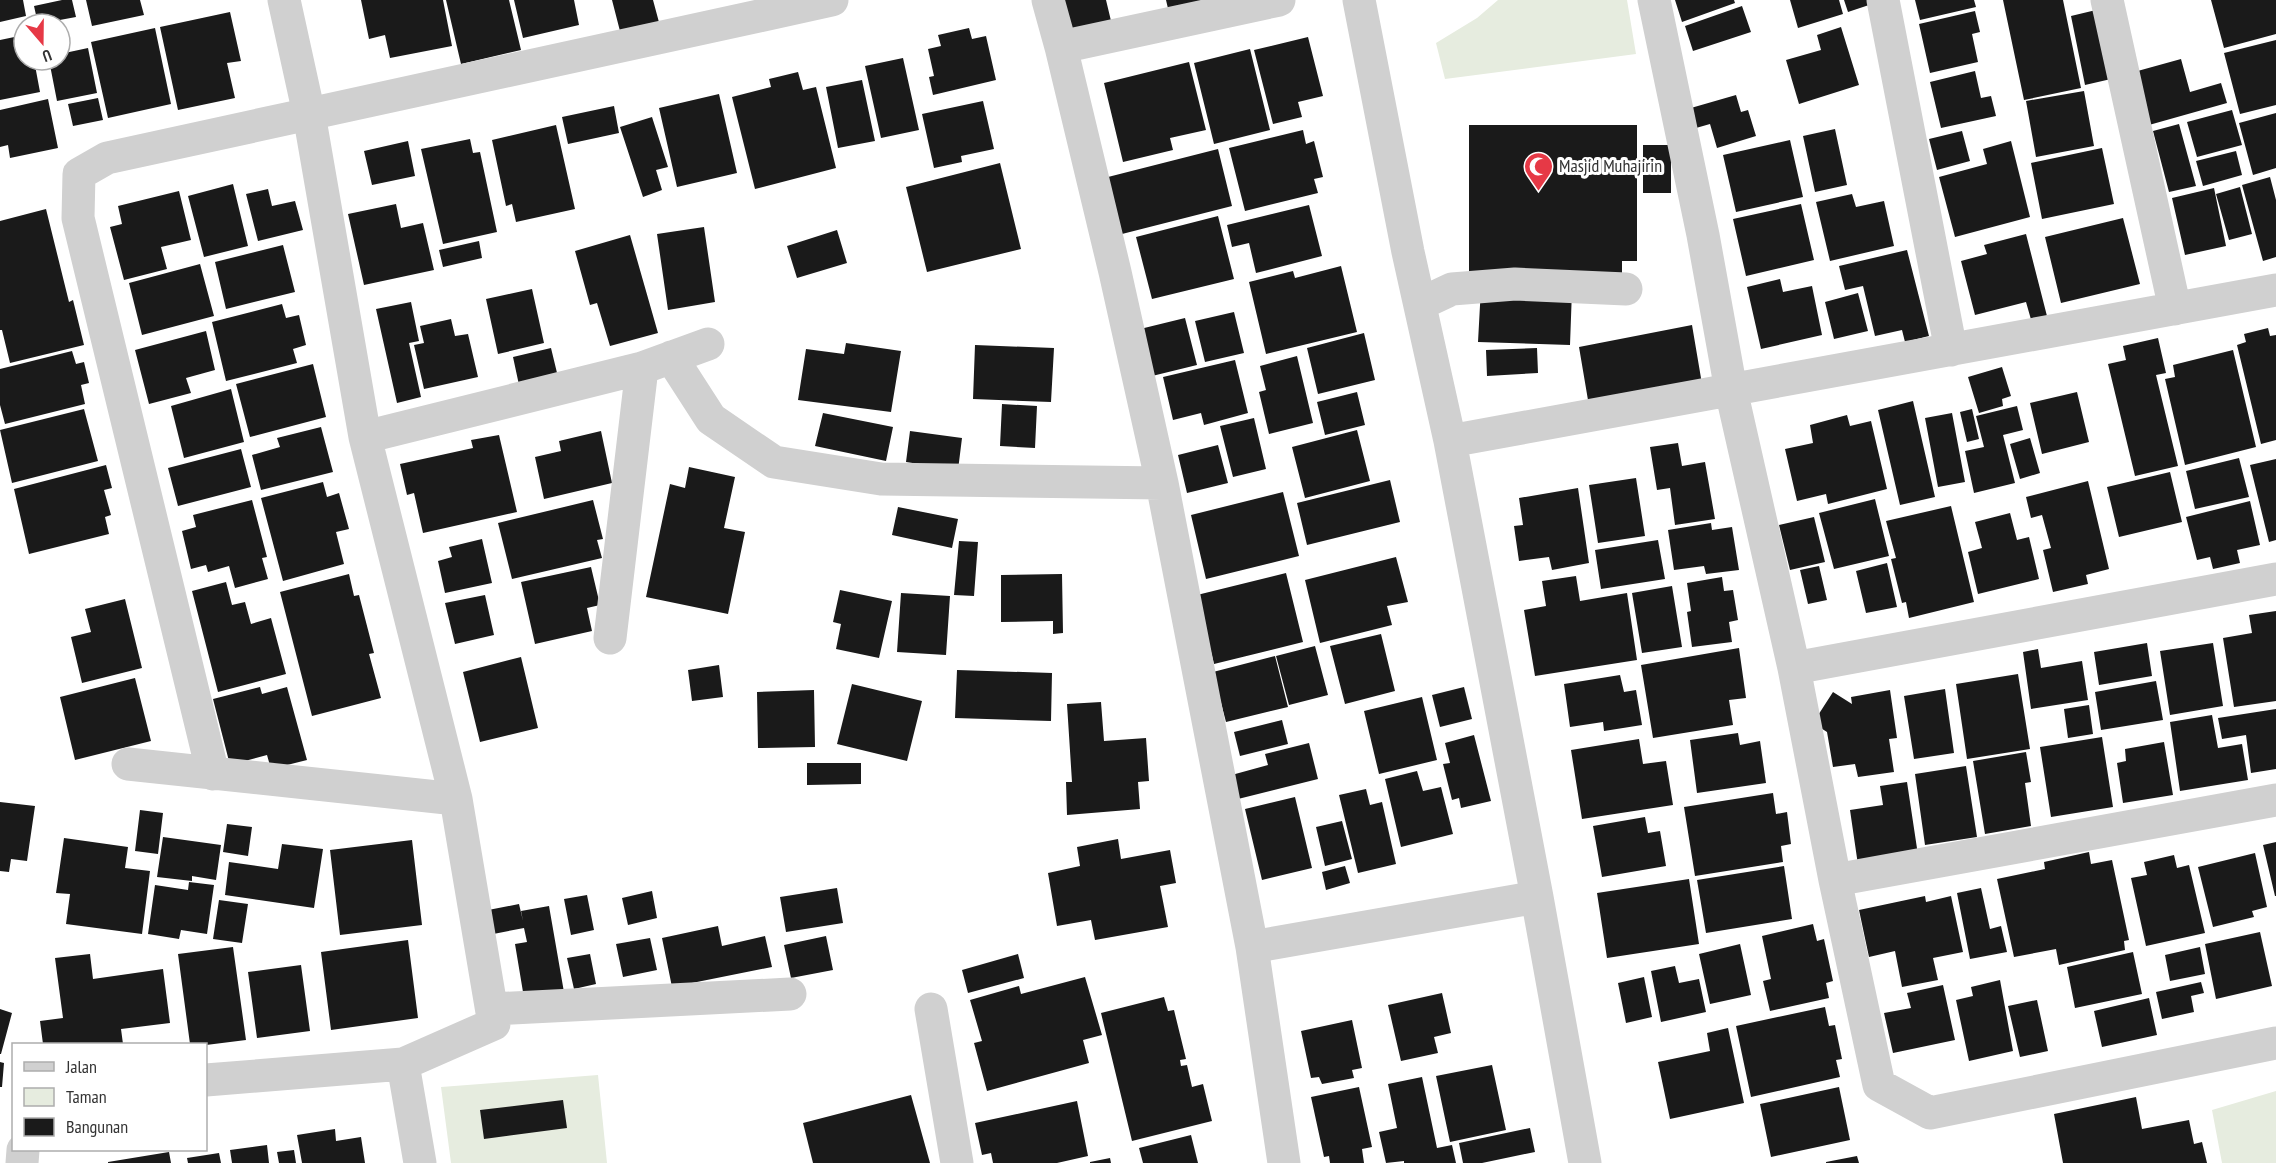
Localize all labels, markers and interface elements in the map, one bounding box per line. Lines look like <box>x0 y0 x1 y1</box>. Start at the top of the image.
north arrow <box>12 12 72 72</box>
text: U <box>40 45 54 67</box>
mosque icon: Masjid Muhajirin <box>1522 150 1554 192</box>
place label: Masjid Muhajirin <box>1559 154 1662 177</box>
legend <box>12 1043 207 1151</box>
text: Jalan <box>65 1055 97 1078</box>
text: Taman <box>66 1085 107 1108</box>
text: Bangunan <box>66 1115 128 1138</box>

